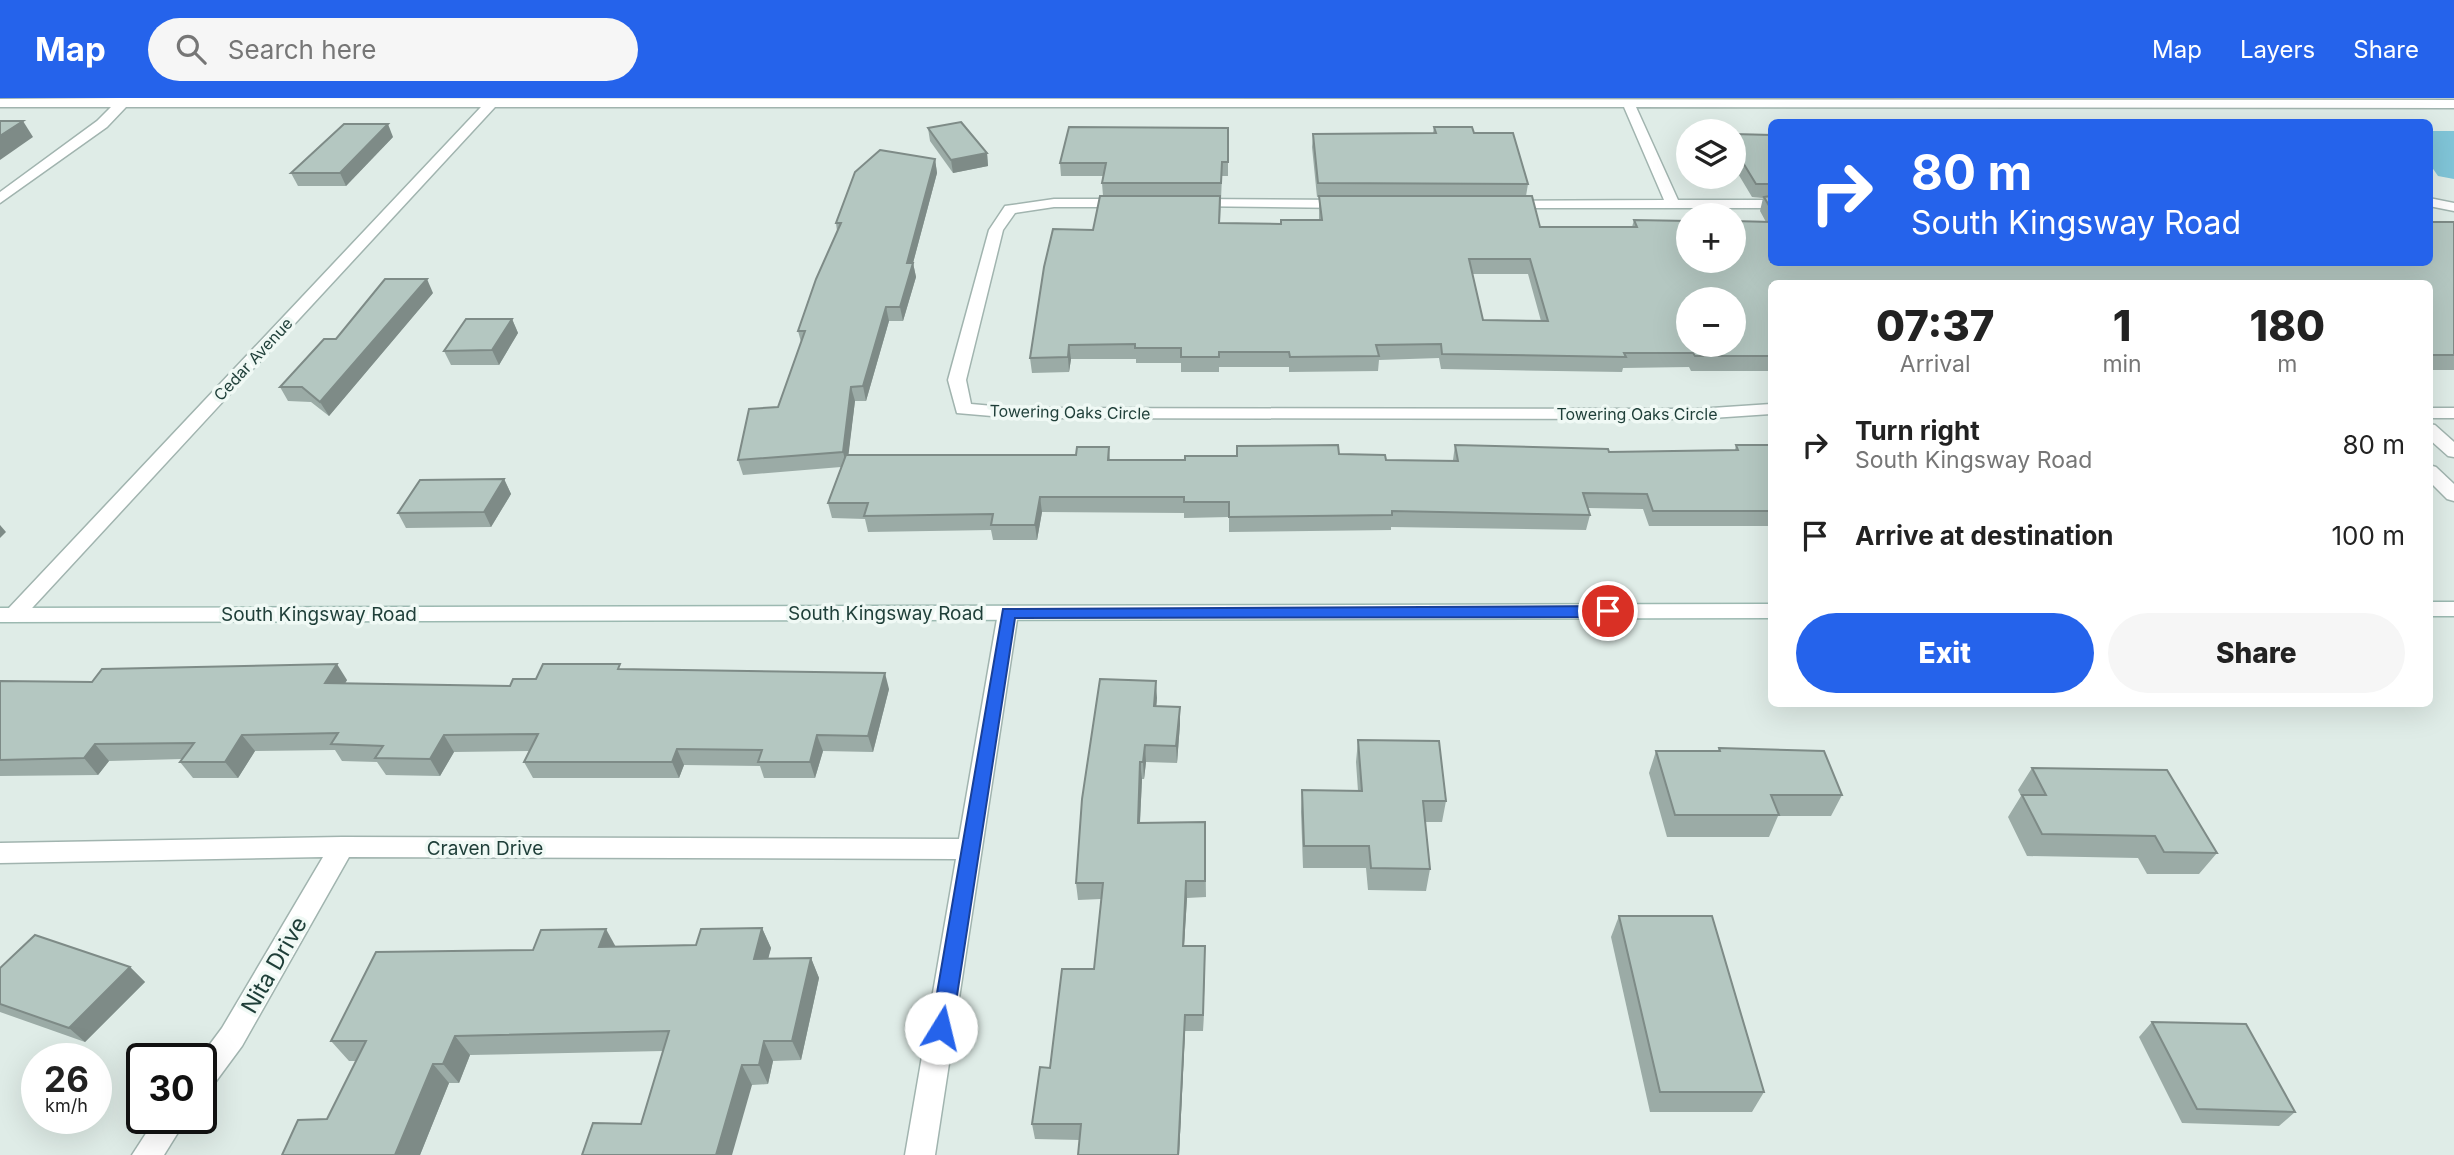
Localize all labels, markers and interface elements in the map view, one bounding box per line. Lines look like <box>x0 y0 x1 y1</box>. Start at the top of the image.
search box <box>148 18 638 81</box>
text: Map <box>35 29 106 69</box>
icon: search <box>172 30 210 68</box>
text: Search here <box>228 34 376 65</box>
text: Map <box>2152 35 2202 64</box>
text: Layers <box>2240 35 2315 64</box>
text: Share <box>2353 35 2419 64</box>
map controls <box>1676 119 1746 357</box>
button: layers <box>1676 119 1746 189</box>
text: 80 m <box>1911 143 2032 202</box>
icon: right <box>1796 147 1887 238</box>
button: + <box>1676 203 1746 273</box>
text: South Kingsway Road <box>1911 203 2241 242</box>
button: − <box>1676 287 1746 357</box>
text: 07:37 <box>1876 300 1995 351</box>
text: 1 <box>2113 300 2131 351</box>
text: 180 <box>2250 300 2325 351</box>
street label: Cedar Avenue <box>209 313 297 405</box>
text: Arrival <box>1900 350 1971 378</box>
text: min <box>2102 350 2142 378</box>
text: m <box>2277 350 2297 378</box>
street label: Towering Oaks Circle <box>989 401 1151 423</box>
street label: Towering Oaks Circle <box>1556 404 1718 424</box>
text: Turn right <box>1855 415 1980 446</box>
icon: right <box>1796 426 1834 464</box>
text: 80 m <box>2342 429 2405 460</box>
text: South Kingsway Road <box>1855 446 2092 474</box>
icon: arrive <box>1796 517 1834 555</box>
text: Arrive at destination <box>1855 520 2114 551</box>
text: 100 m <box>2332 520 2405 551</box>
pin <box>1578 581 1638 641</box>
icon: arrive <box>1589 592 1627 630</box>
street label: South Kingsway Road <box>788 602 984 625</box>
street label: South Kingsway Road <box>221 603 417 626</box>
button: Exit <box>1796 613 2094 693</box>
button: Share <box>2108 613 2405 693</box>
street label: Craven Drive <box>427 837 543 860</box>
street label: Nita Drive <box>235 912 313 1018</box>
position arrow <box>904 991 978 1065</box>
speed limit sign: 30 <box>126 1043 217 1134</box>
text: 26 <box>44 1058 89 1100</box>
text: km/h <box>45 1095 88 1116</box>

